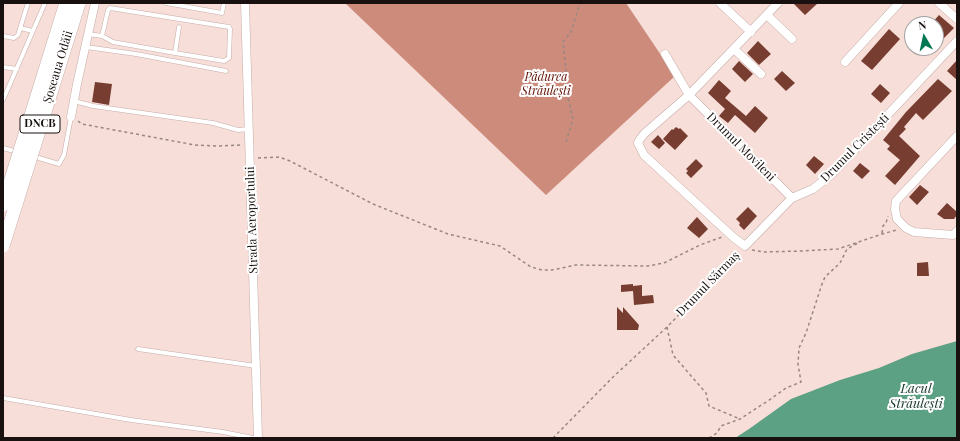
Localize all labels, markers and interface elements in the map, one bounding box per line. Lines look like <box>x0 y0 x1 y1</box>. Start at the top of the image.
north arrow <box>904 16 944 56</box>
text: N <box>917 17 927 33</box>
street label: Șoseaua Odăii <box>40 29 76 105</box>
park label: Pădurea Străulești <box>521 70 571 98</box>
street label: Drumul Movileni <box>704 110 778 184</box>
street label: Drumul Cristești <box>818 111 892 185</box>
road number: DNCB <box>20 115 60 133</box>
street label: Strada Aeroportului <box>243 166 261 274</box>
street label: Drumul Sărmaș <box>673 248 743 320</box>
water label: Lacul Străulești <box>889 381 943 412</box>

